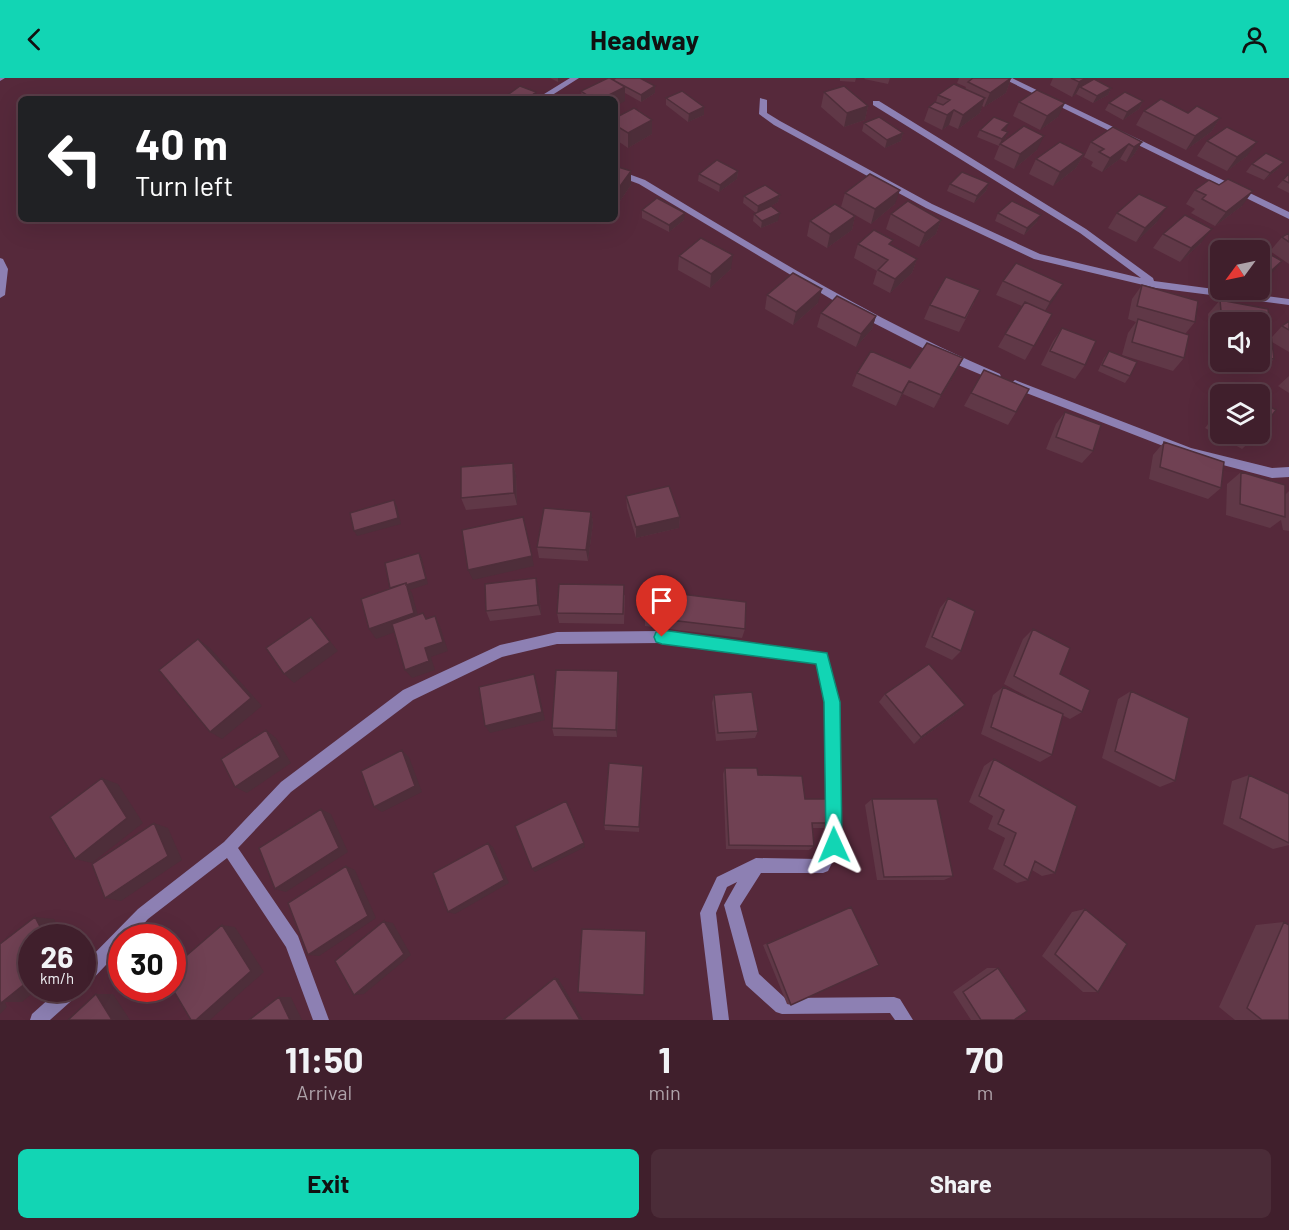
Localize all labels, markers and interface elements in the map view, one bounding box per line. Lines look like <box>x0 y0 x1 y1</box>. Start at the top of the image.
icon: back <box>18 23 51 56</box>
text: Headway <box>590 23 699 55</box>
icon: person <box>1238 23 1271 56</box>
text: 40 m <box>135 118 228 168</box>
icon: left <box>36 120 114 198</box>
text: Turn left <box>135 169 233 201</box>
north arrow <box>1210 240 1270 300</box>
map controls <box>1210 240 1270 444</box>
button: sound <box>1210 312 1270 372</box>
button: layers <box>1210 384 1270 444</box>
pin <box>636 575 687 637</box>
icon: arrive <box>645 584 678 617</box>
position arrow <box>802 813 866 877</box>
speed limit sign: 30 <box>108 924 186 1002</box>
text: 26 <box>41 938 73 974</box>
text: km/h <box>40 969 74 987</box>
text: 11:50 <box>285 1037 364 1080</box>
text: 1 <box>658 1037 671 1080</box>
text: 70 <box>966 1037 1004 1080</box>
text: Arrival <box>296 1080 352 1104</box>
text: min <box>648 1080 681 1104</box>
text: m <box>977 1080 993 1104</box>
button: Exit <box>18 1149 639 1218</box>
button: Share <box>651 1149 1271 1218</box>

